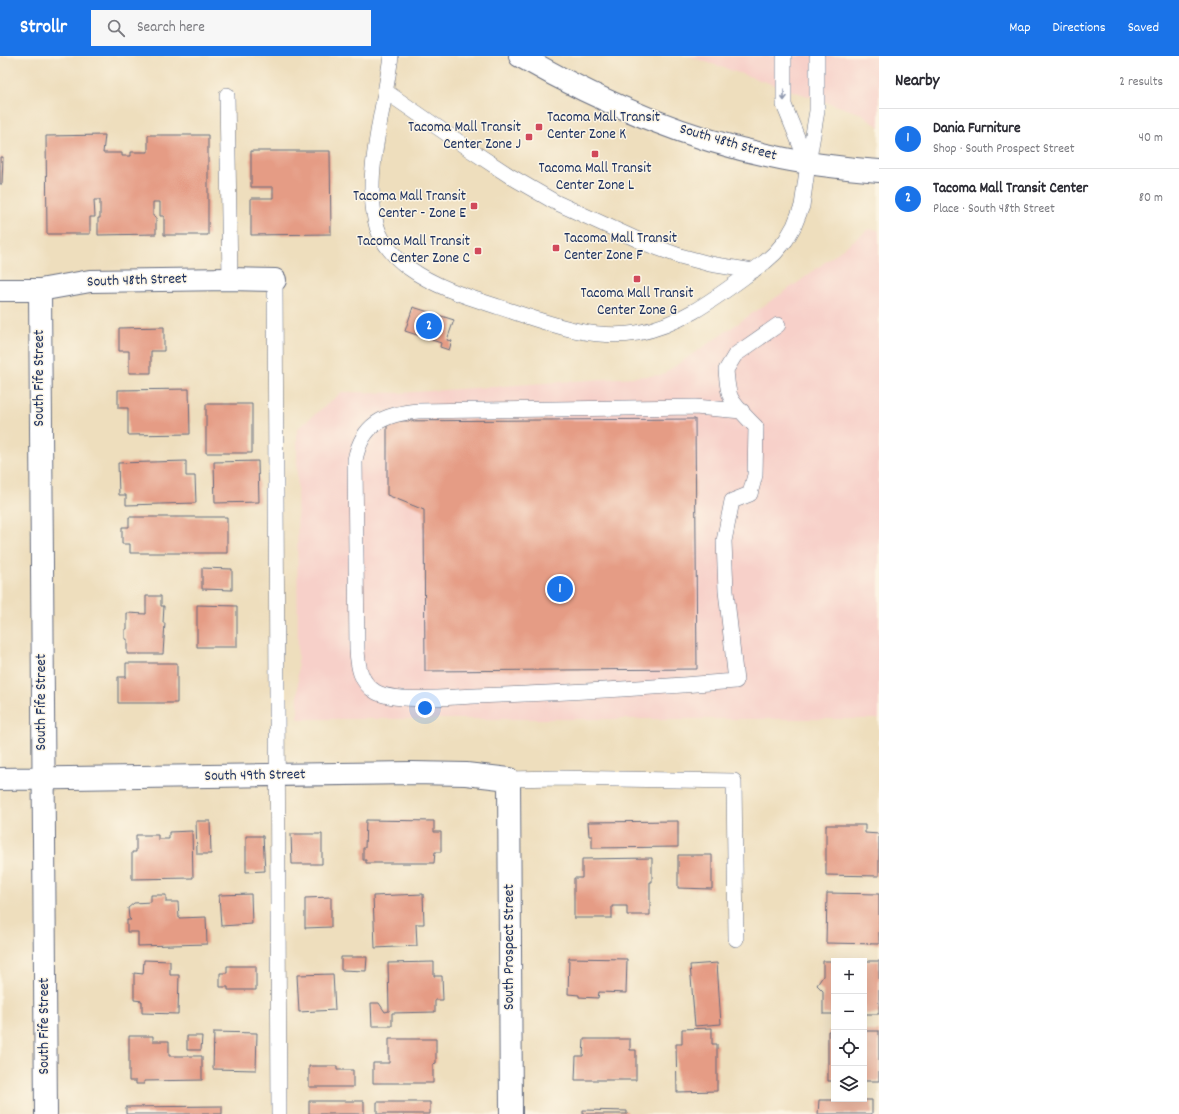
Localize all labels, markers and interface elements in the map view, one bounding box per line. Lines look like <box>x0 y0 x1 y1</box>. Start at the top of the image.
search box <box>91 10 371 46</box>
text: Strollr <box>20 15 67 42</box>
icon: search <box>105 17 127 39</box>
text: Search here <box>137 17 205 39</box>
text: Map <box>1009 18 1031 38</box>
text: Directions <box>1053 18 1106 38</box>
text: Saved <box>1128 18 1159 38</box>
text: Nearby <box>895 70 939 94</box>
text: 2 results <box>1119 73 1163 92</box>
one-way arrow <box>780 88 788 101</box>
place label: Tacoma Mall Transit Center Zone K <box>547 107 661 146</box>
place label: Tacoma Mall Transit Center Zone J <box>408 117 521 156</box>
text: Dania Furniture <box>933 118 1020 140</box>
street label: South 48th Street <box>677 119 780 167</box>
marker: Tacoma Mall Transit Center Zone K <box>534 122 544 132</box>
text: 1 <box>907 129 909 148</box>
text: 40 m <box>1139 129 1163 148</box>
marker: Tacoma Mall Transit Center Zone J <box>524 132 534 142</box>
text: Shop · South Prospect Street <box>933 140 1075 159</box>
marker: Tacoma Mall Transit Center Zone L <box>590 149 600 159</box>
place label: Tacoma Mall Transit Center Zone L <box>538 158 652 197</box>
text: Tacoma Mall Transit Center <box>933 178 1088 200</box>
place label: Tacoma Mall Transit Center - Zone E <box>353 186 466 225</box>
text: 2 <box>905 189 911 208</box>
text: 80 m <box>1139 189 1163 208</box>
text: Place · South 48th Street <box>933 200 1055 219</box>
marker: Tacoma Mall Transit Center - Zone E <box>469 201 479 211</box>
place label: Tacoma Mall Transit Center Zone F <box>564 228 678 267</box>
place label: Tacoma Mall Transit Center Zone C <box>357 231 470 270</box>
marker: Tacoma Mall Transit Center Zone F <box>551 243 561 253</box>
marker: Tacoma Mall Transit Center Zone C <box>473 246 483 256</box>
street label: South 48th Street <box>87 268 188 294</box>
marker: Tacoma Mall Transit Center Zone G <box>632 274 642 284</box>
place label: Tacoma Mall Transit Center Zone G <box>580 283 694 322</box>
pin: 2 <box>416 311 442 341</box>
street label: South Fife Street <box>29 329 51 426</box>
pin: 1 <box>547 574 573 604</box>
street label: South Fife Street <box>31 653 53 750</box>
your location <box>415 698 435 718</box>
street label: South 49th Street <box>204 764 306 788</box>
street label: South Prospect Street <box>499 884 521 1010</box>
map controls <box>831 958 867 1102</box>
button: + <box>831 958 867 994</box>
street label: South Fife Street <box>34 977 56 1074</box>
button: − <box>831 994 867 1030</box>
button: locate <box>831 1030 867 1066</box>
button: layers <box>831 1066 867 1102</box>

